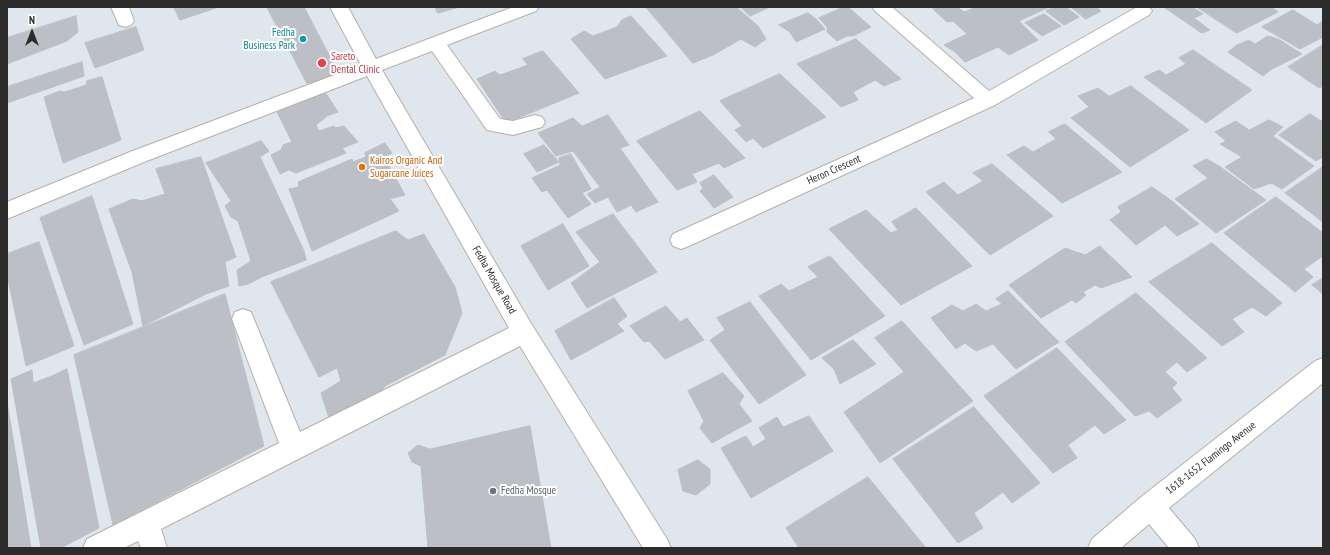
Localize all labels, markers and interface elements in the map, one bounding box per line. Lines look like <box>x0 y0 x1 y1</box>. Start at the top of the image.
north arrow <box>12 12 52 52</box>
text: N <box>29 13 35 27</box>
place label: Fedha Business Park <box>243 26 295 52</box>
marker: Fedha Business Park <box>298 34 308 44</box>
place label: Sareto Dental Clinic <box>331 50 380 76</box>
marker: Sareto Dental Clinic <box>316 57 328 69</box>
street label: Heron Crescent <box>805 152 863 188</box>
place label: Kairos Organic And Sugarcane Juices <box>370 154 442 180</box>
marker: Kairos Organic And Sugarcane Juices <box>357 162 367 172</box>
street label: Fedha Mosque Road <box>469 244 519 316</box>
street label: 1618-1652 Flamingo Avenue <box>1163 419 1259 497</box>
place label: Fedha Mosque <box>501 484 556 498</box>
marker: Fedha Mosque <box>488 486 498 496</box>

